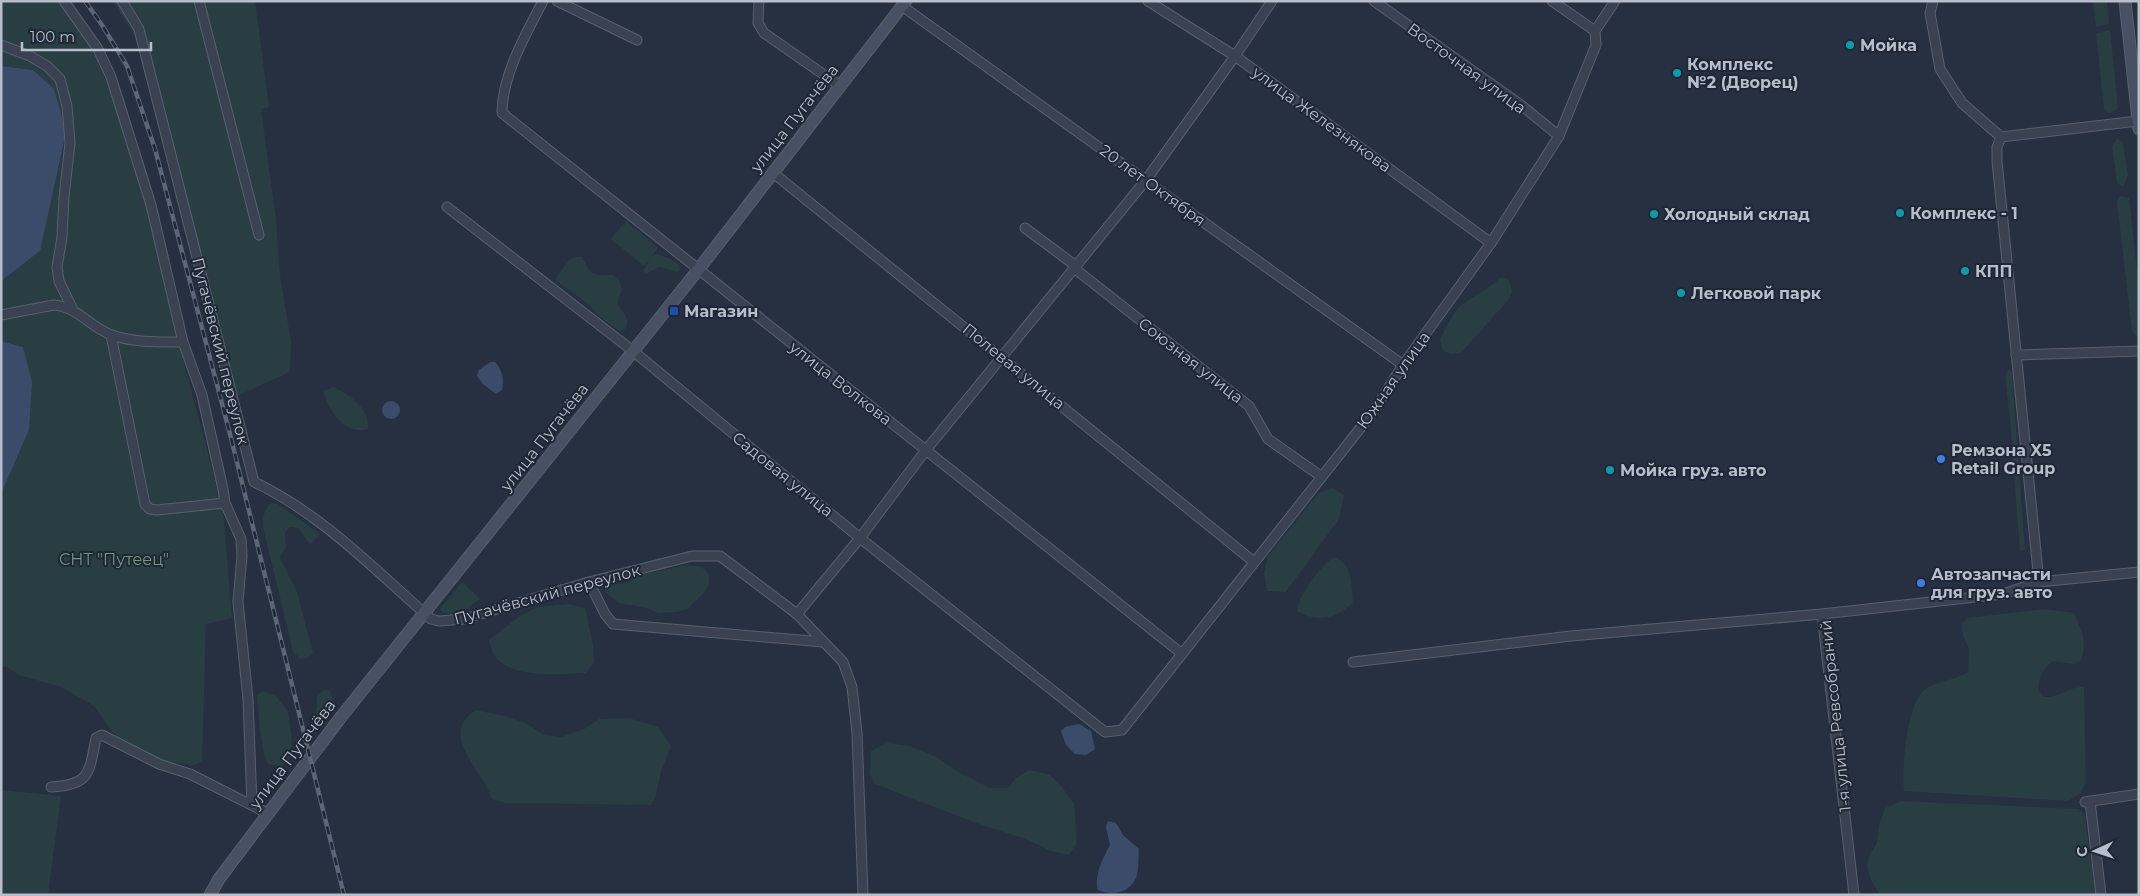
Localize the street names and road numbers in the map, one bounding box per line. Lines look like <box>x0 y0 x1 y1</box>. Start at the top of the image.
street label: Восточная улица <box>1404 19 1530 118</box>
street label: улица Пугачёва <box>746 61 842 177</box>
street label: улица Железнякова <box>1248 62 1395 176</box>
street label: 20 лет Октября <box>1096 141 1209 230</box>
street label: Пугачёвский переулок <box>188 256 253 447</box>
street label: Союзная улица <box>1135 314 1247 407</box>
street label: Полевая улица <box>959 319 1069 413</box>
street label: Южная улица <box>1353 328 1434 433</box>
street label: улица Волкова <box>785 337 896 429</box>
street label: улица Пугачёва <box>496 380 592 496</box>
street label: Садовая улица <box>728 428 837 521</box>
street label: Пугачёвский переулок <box>452 560 643 629</box>
street label: 1-я улица Ревсобраний <box>1816 619 1855 813</box>
street label: улица Пугачёва <box>245 696 340 813</box>

